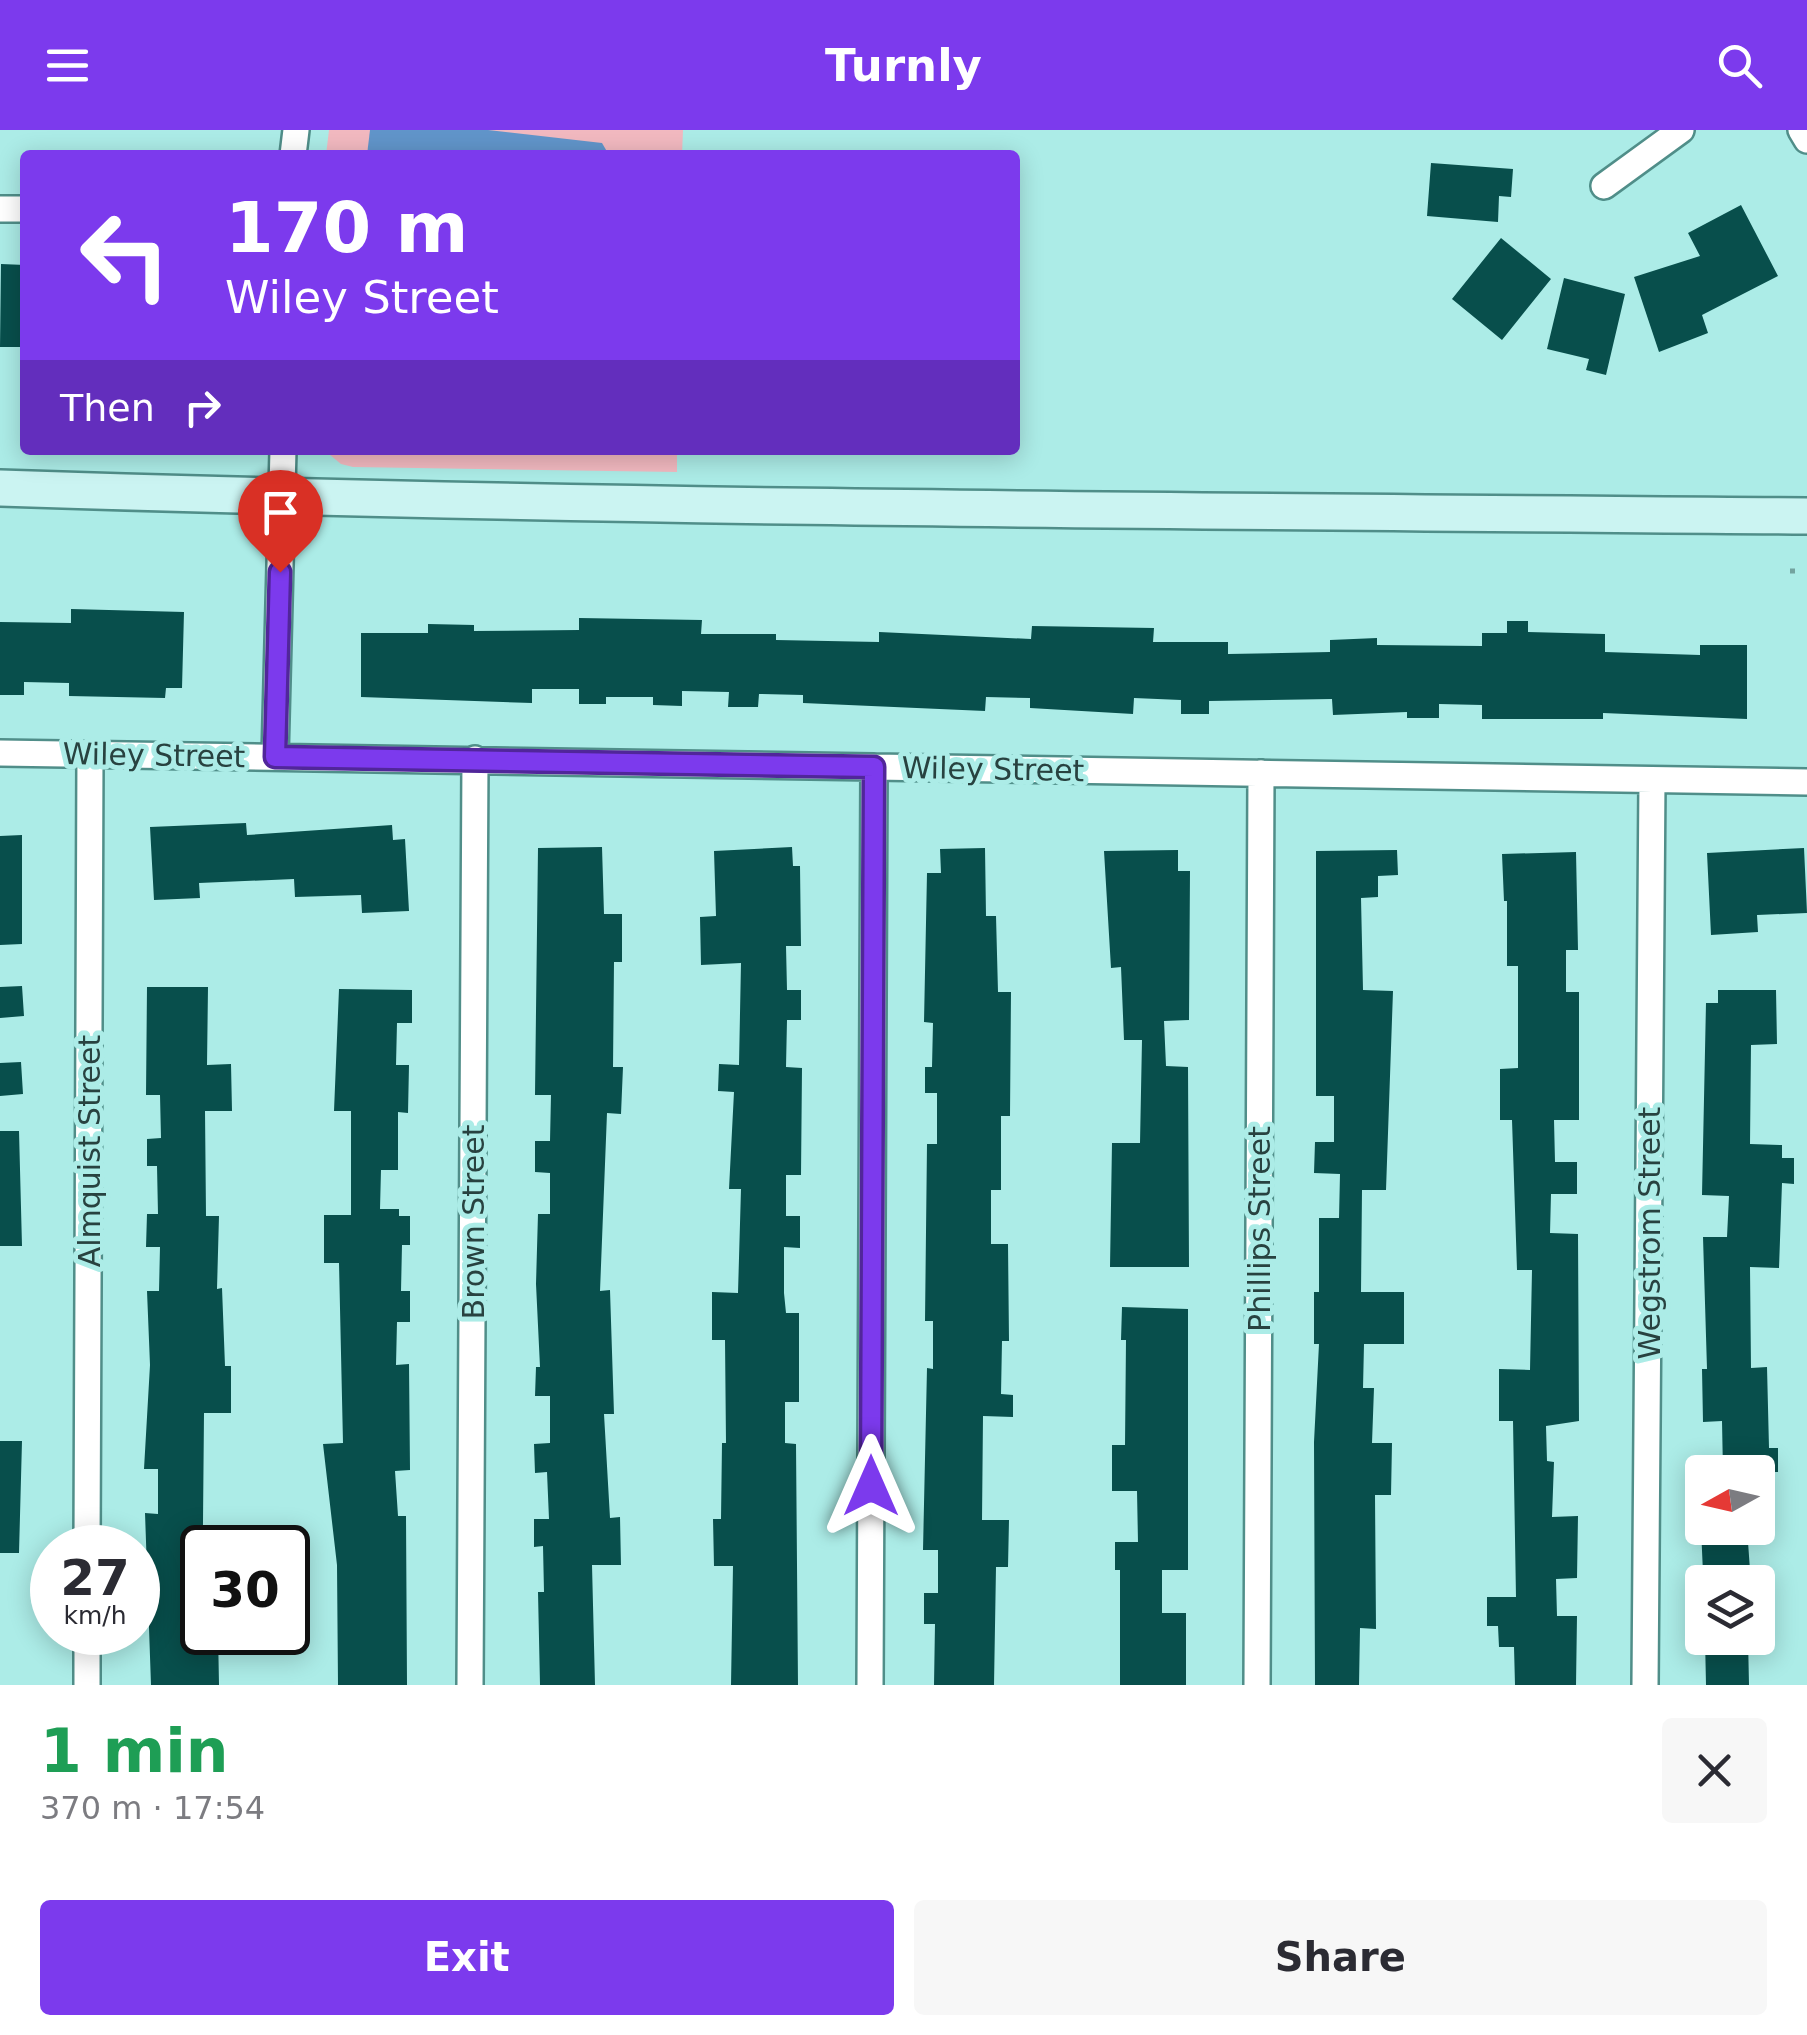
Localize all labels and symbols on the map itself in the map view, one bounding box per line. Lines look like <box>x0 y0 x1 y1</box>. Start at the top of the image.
pin <box>238 470 323 573</box>
street label: Wiley Street <box>62 736 246 774</box>
street label: Wiley Street <box>901 750 1085 788</box>
street label: Almquist Street <box>72 1034 107 1267</box>
street label: Wegstrom Street <box>1632 1106 1667 1359</box>
street label: Brown Street <box>456 1124 491 1319</box>
street label: Phillips Street <box>1242 1126 1277 1332</box>
position arrow <box>819 1434 923 1538</box>
north arrow <box>1685 1455 1775 1545</box>
speed limit sign: 30 <box>180 1525 310 1655</box>

